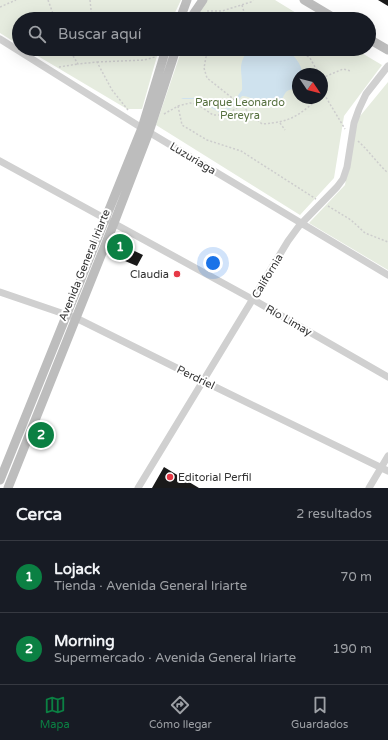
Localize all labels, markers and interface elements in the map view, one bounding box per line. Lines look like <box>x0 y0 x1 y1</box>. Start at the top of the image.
search box <box>12 12 376 56</box>
icon: search <box>26 23 48 45</box>
text: Buscar aquí <box>58 25 141 43</box>
north arrow <box>292 68 328 104</box>
park label: Parque Leonardo Pereyra <box>195 96 285 122</box>
street label: Luzuriaga <box>167 140 218 177</box>
street label: Avenida General Iriarte <box>56 207 113 323</box>
pin: 1 <box>107 232 133 262</box>
street label: California <box>249 252 286 301</box>
your location <box>203 253 223 273</box>
place label: Claudia <box>130 268 169 281</box>
marker: Claudia <box>172 269 182 279</box>
street label: Río Limay <box>263 302 314 339</box>
street label: Perdriel <box>175 363 217 392</box>
pin: 2 <box>28 420 54 450</box>
place label: Editorial Perfil <box>178 471 252 484</box>
marker: Editorial Perfil <box>165 472 175 482</box>
text: Cerca <box>16 504 62 525</box>
text: 2 resultados <box>296 506 372 522</box>
text: Lojack <box>54 560 100 578</box>
text: 1 <box>25 569 33 585</box>
text: 70 m <box>340 569 372 585</box>
text: Tienda · Avenida General Iriarte <box>54 578 247 594</box>
text: Morning <box>54 632 115 650</box>
text: 2 <box>25 641 33 657</box>
text: 190 m <box>332 641 372 657</box>
text: Supermercado · Avenida General Iriarte <box>54 650 296 666</box>
tab: Mapa <box>40 694 70 731</box>
tab: Cómo llegar <box>149 694 212 731</box>
tab: Guardados <box>291 694 348 731</box>

